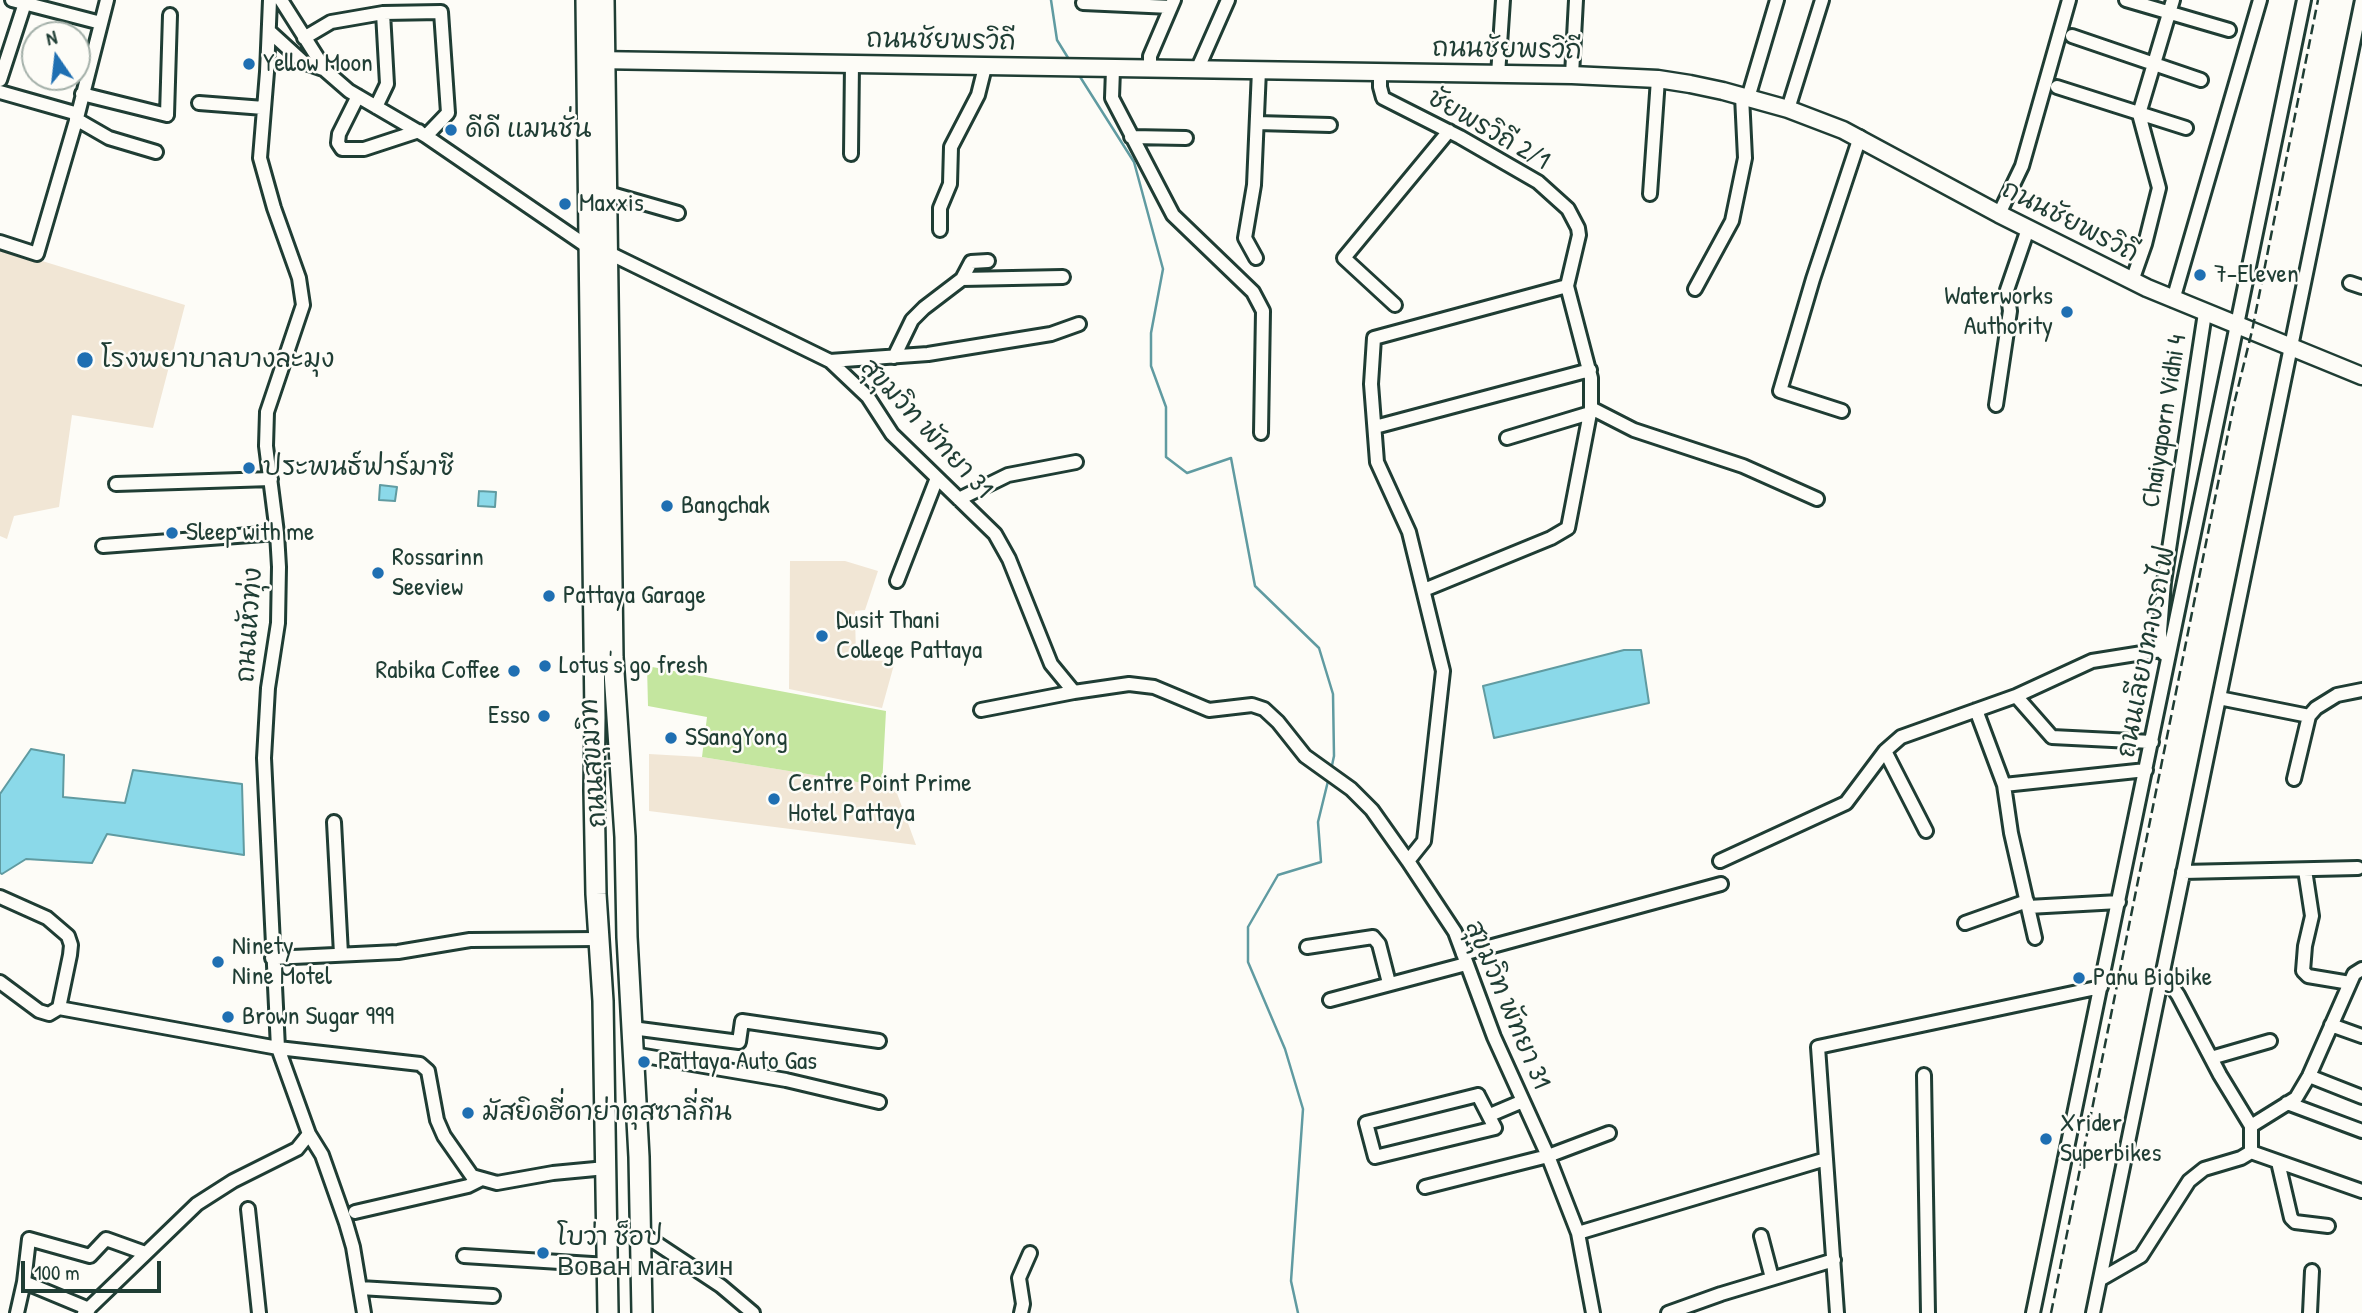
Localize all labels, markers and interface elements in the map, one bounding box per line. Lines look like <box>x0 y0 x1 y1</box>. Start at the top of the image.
north arrow <box>21 21 91 91</box>
text: N <box>43 24 59 51</box>
street label: ถนนชัยพรวิถี <box>866 24 1016 58</box>
street label: ถนนชัยพรวิถี <box>1432 33 1582 67</box>
place label: Yellow Moon <box>263 48 373 80</box>
marker: Yellow Moon <box>241 56 257 72</box>
street label: ชัยพรวิถี 2/1 <box>1421 82 1555 178</box>
place label: ดีดี แมนชั่น <box>465 114 591 146</box>
marker: ดีดี แมนชั่น <box>443 122 459 138</box>
street label: ถนนชัยพรวิถี <box>1996 174 2144 270</box>
place label: Maxxis <box>579 188 644 220</box>
marker: Maxxis <box>557 196 573 212</box>
place label: 7-Eleven <box>2214 259 2299 291</box>
marker: 7-Eleven <box>2192 267 2208 283</box>
place label: Waterworks Authority <box>1944 281 2053 342</box>
marker: Waterworks Authority <box>2059 304 2075 320</box>
street label: Chaiyaporn Vidhi 4 <box>2136 332 2194 510</box>
place label: โรงพยาบาลบางละมุง <box>101 344 335 376</box>
marker: โรงพยาบาลบางละมุง <box>75 350 95 370</box>
street label: สุขุมวิท พัทยา 31 <box>853 353 999 505</box>
place label: ประพนธ์ฟาร์มาซี <box>263 452 454 484</box>
marker: ประพนธ์ฟาร์มาซี <box>241 460 257 476</box>
place label: Bangchak <box>681 490 770 522</box>
marker: Bangchak <box>659 498 675 514</box>
place label: Sleep with me <box>186 517 314 549</box>
marker: Sleep with me <box>164 525 180 541</box>
place label: Rossarinn Seeview <box>392 542 484 604</box>
street label: ถนนเลียบทางรถไฟ <box>2111 544 2183 760</box>
marker: Rossarinn Seeview <box>370 565 386 581</box>
street label: ถนนหัวทุ่ง <box>230 566 270 684</box>
place label: Pattaya Garage <box>563 580 706 612</box>
marker: Pattaya Garage <box>541 588 557 604</box>
place label: Dusit Thani College Pattaya <box>836 605 982 666</box>
marker: Dusit Thani College Pattaya <box>814 628 830 644</box>
place label: Lotus's go fresh <box>559 650 707 682</box>
place label: Rabika Coffee <box>375 655 500 687</box>
marker: Lotus's go fresh <box>537 658 553 674</box>
marker: Rabika Coffee <box>506 663 522 679</box>
street label: ถนนสุขุมวิท <box>574 697 614 829</box>
place label: Esso <box>488 700 530 732</box>
marker: Esso <box>536 708 552 724</box>
place label: SSangYong <box>685 722 788 754</box>
marker: SSangYong <box>663 730 679 746</box>
place label: Centre Point Prime Hotel Pattaya <box>788 768 971 830</box>
marker: Centre Point Prime Hotel Pattaya <box>766 791 782 807</box>
street label: สุขุมวิท พัทยา 31 <box>1458 916 1556 1094</box>
place label: Ninety Nine Motel <box>232 931 332 992</box>
marker: Ninety Nine Motel <box>210 954 226 970</box>
place label: Panu Bigbike <box>2093 962 2212 994</box>
marker: Panu Bigbike <box>2071 970 2087 986</box>
place label: Brown Sugar 999 <box>242 1001 394 1033</box>
marker: Brown Sugar 999 <box>220 1009 236 1025</box>
place label: Pattaya Auto Gas <box>658 1046 817 1078</box>
marker: Pattaya Auto Gas <box>636 1054 652 1070</box>
place label: มัสยิดฮี่ดาย่าตุสซาลี่กีน <box>482 1097 732 1129</box>
marker: มัสยิดฮี่ดาย่าตุสซาลี่กีน <box>460 1105 476 1121</box>
place label: Xrider Superbikes <box>2060 1108 2162 1170</box>
marker: Xrider Superbikes <box>2038 1131 2054 1147</box>
place label: โบว่า ช็อป Вован магазин <box>557 1222 733 1284</box>
marker: โบว่า ช็อป Вован магазин <box>535 1245 551 1261</box>
scale bar <box>24 1246 164 1290</box>
text: 100 m <box>34 1258 80 1287</box>

